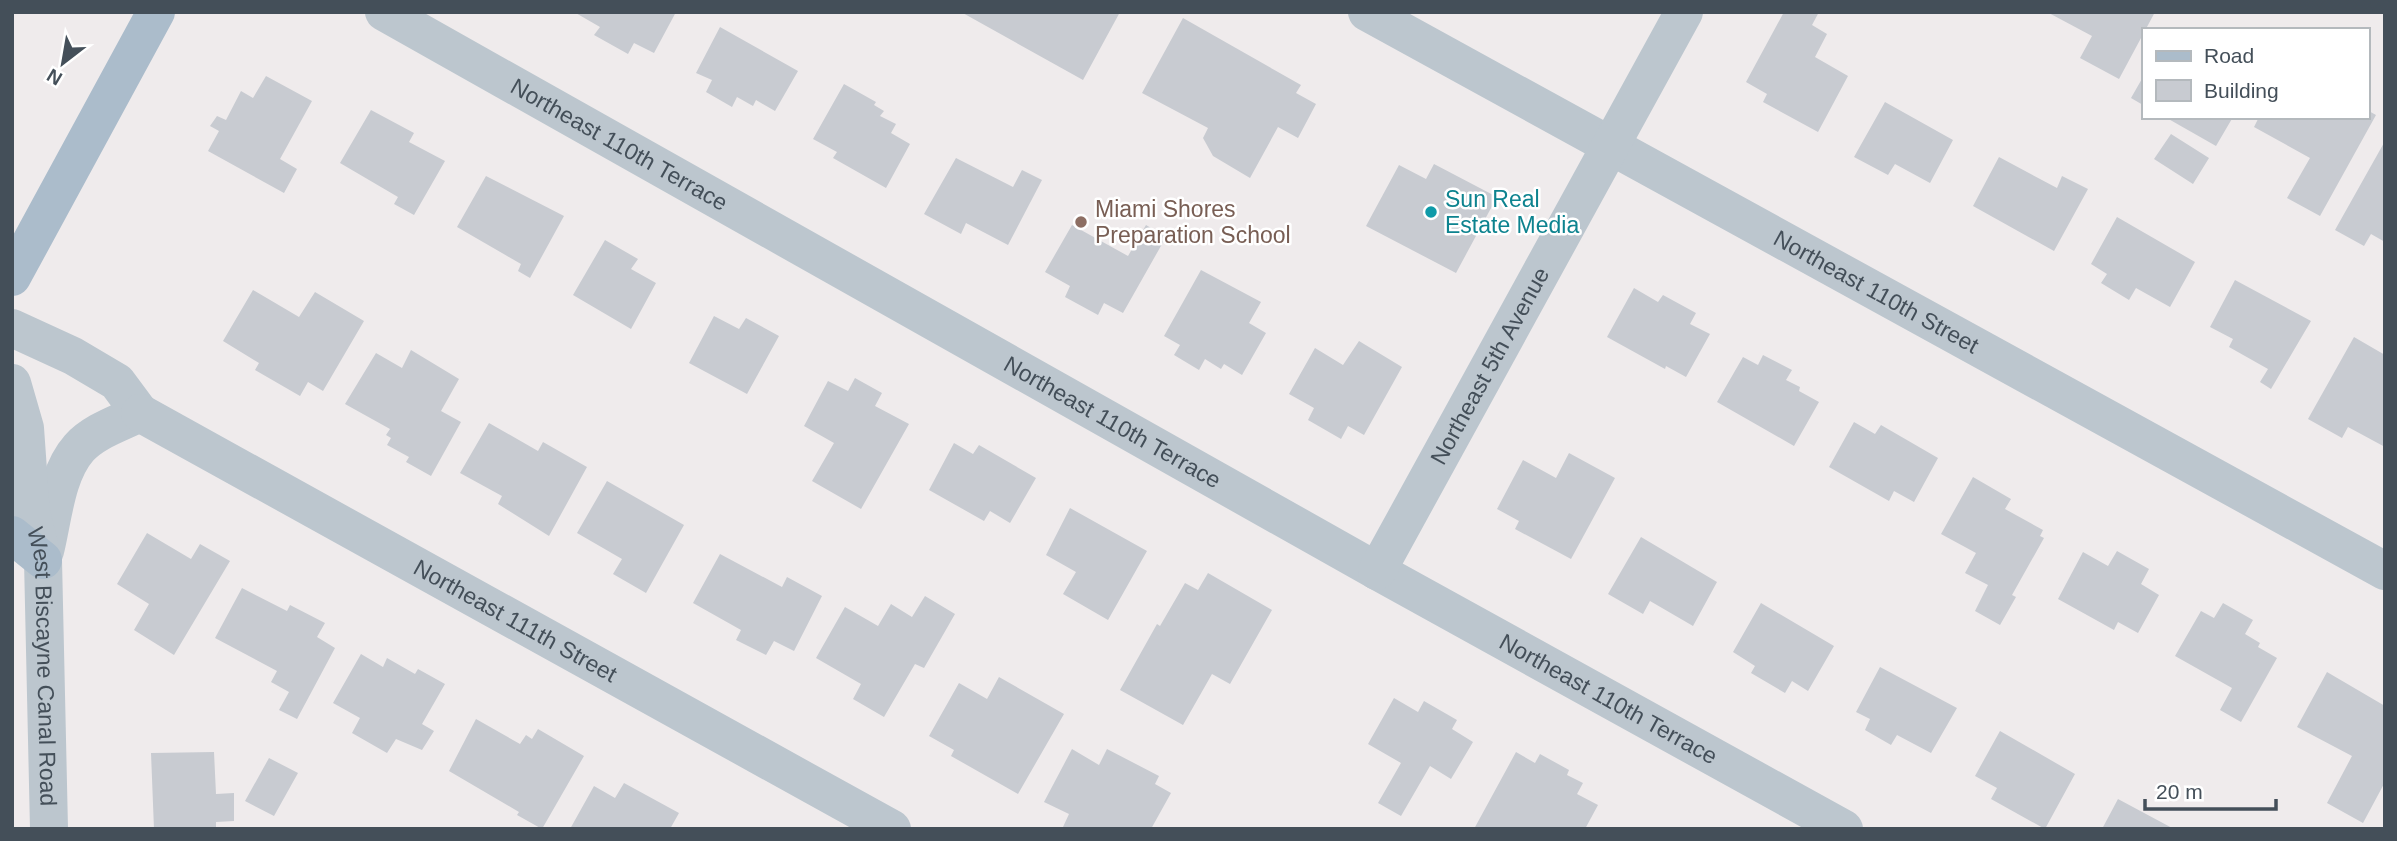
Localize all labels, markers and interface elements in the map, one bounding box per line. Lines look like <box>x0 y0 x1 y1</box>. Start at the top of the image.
north arrow <box>28 28 98 98</box>
legend <box>2142 28 2369 119</box>
text: Road <box>2204 44 2254 67</box>
text: N <box>43 65 66 90</box>
street label: Northeast 110th Terrace <box>506 73 732 216</box>
text: Building <box>2204 79 2279 102</box>
place label: Sun Real Estate Media <box>1445 186 1579 238</box>
place label: Miami Shores Preparation School <box>1095 196 1291 248</box>
marker: Sun Real Estate Media <box>1423 204 1439 220</box>
marker: Miami Shores Preparation School <box>1073 214 1089 230</box>
street label: Northeast 110th Street <box>1769 225 1984 359</box>
street label: Northeast 5th Avenue <box>1425 263 1554 469</box>
street label: Northeast 110th Terrace <box>999 351 1226 493</box>
street label: West Biscayne Canal Road <box>22 524 61 807</box>
street label: Northeast 111th Street <box>409 554 622 688</box>
street label: Northeast 110th Terrace <box>1495 628 1722 769</box>
scale bar <box>2145 768 2276 812</box>
text: 20 m <box>2156 780 2203 803</box>

